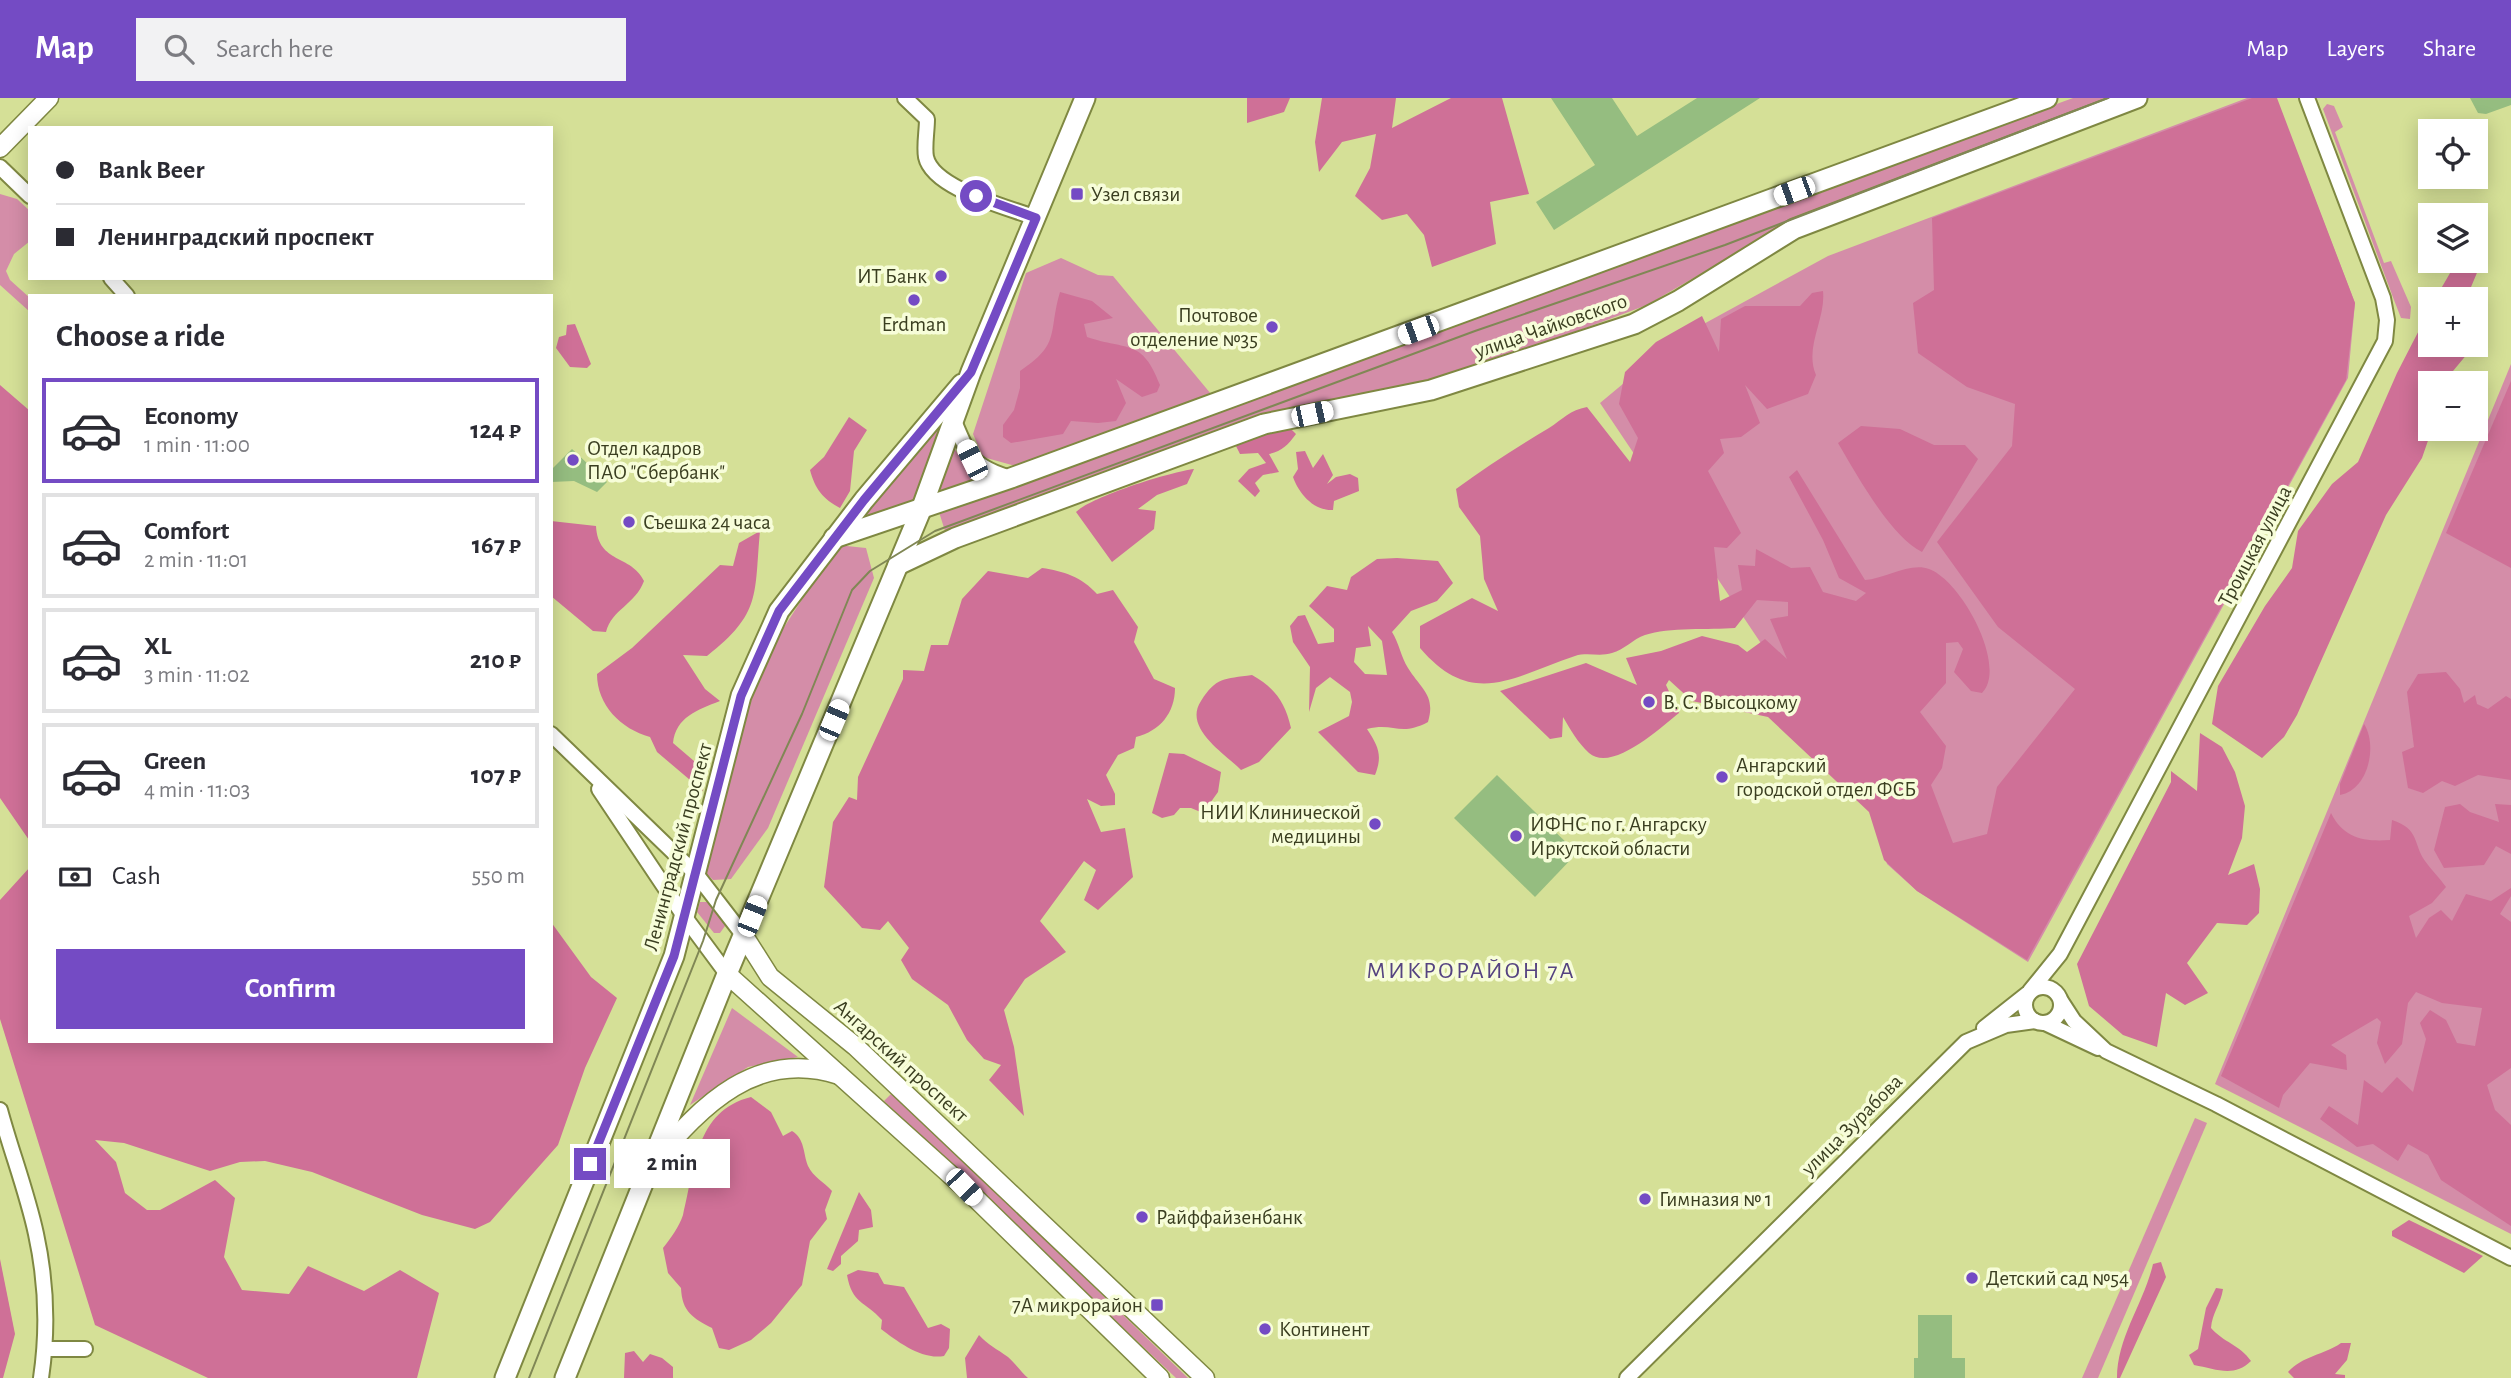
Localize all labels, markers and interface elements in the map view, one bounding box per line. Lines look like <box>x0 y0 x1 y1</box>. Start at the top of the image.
search box <box>136 18 626 81</box>
icon: search <box>160 30 198 68</box>
text: Map <box>35 32 94 65</box>
text: Search here <box>216 36 334 62</box>
text: Map <box>2246 37 2288 61</box>
text: Layers <box>2326 37 2385 61</box>
text: Share <box>2423 37 2476 61</box>
map controls <box>2418 119 2488 441</box>
button: locate <box>2418 119 2488 189</box>
text: Bank Beer <box>98 157 204 183</box>
car <box>1771 174 1818 208</box>
route start <box>960 180 992 212</box>
place label: Узел связи <box>1091 184 1180 205</box>
marker: Узел связи <box>1069 186 1085 202</box>
button: layers <box>2418 203 2488 273</box>
text: Ленинградский проспект <box>98 224 374 250</box>
place label: ИТ Банк <box>857 266 927 287</box>
marker: ИТ Банк <box>933 268 949 284</box>
button: + <box>2418 287 2488 357</box>
street label: улица Чайковского <box>1471 290 1630 362</box>
marker: Erdman <box>906 292 922 308</box>
place label: Почтовое отделение №35 <box>1130 305 1258 350</box>
car <box>1395 313 1442 347</box>
place label: Erdman <box>882 314 946 335</box>
marker: Почтовое отделение №35 <box>1264 319 1280 335</box>
text: Choose a ride <box>56 320 225 352</box>
button: − <box>2418 371 2488 441</box>
icon: car <box>60 399 123 462</box>
car <box>1290 399 1335 429</box>
text: Economy <box>144 403 238 429</box>
text: 124 ₽ <box>470 417 521 443</box>
text: 1 min · 11:00 <box>144 434 250 457</box>
car <box>954 437 991 483</box>
place label: Отдел кадров ПАО "Сбербанк" <box>587 438 725 483</box>
marker: Отдел кадров ПАО "Сбербанк" <box>565 452 581 468</box>
street label: Троицкая улица <box>2214 482 2296 610</box>
place label: Съешка 24 часа <box>643 512 771 533</box>
icon: car <box>60 514 123 577</box>
marker: Съешка 24 часа <box>621 514 637 530</box>
text: Comfort <box>144 518 229 544</box>
text: 167 ₽ <box>472 532 521 558</box>
text: 2 min · 11:01 <box>144 549 248 572</box>
icon: car <box>60 629 123 692</box>
text: XL <box>144 633 171 659</box>
text: 210 ₽ <box>470 647 521 673</box>
text: 3 min · 11:02 <box>144 664 250 687</box>
place label: В. С. Высоцкому <box>1663 692 1797 713</box>
marker: В. С. Высоцкому <box>1641 694 1657 710</box>
car <box>817 697 852 743</box>
street label: Ленинградский проспект <box>640 740 716 953</box>
icon: car <box>60 744 123 807</box>
text: Green <box>144 748 206 774</box>
place label: Ангарский городской отдел ФСБ <box>1736 755 1916 800</box>
text: 107 ₽ <box>471 762 521 788</box>
marker: Ангарский городской отдел ФСБ <box>1714 769 1730 785</box>
text: 4 min · 11:03 <box>144 779 250 802</box>
place label: НИИ Клинической медицины <box>1200 802 1361 847</box>
place label: ИФНС по г. Ангарску Иркутской области <box>1530 814 1707 859</box>
marker: НИИ Клинической медицины <box>1367 816 1383 832</box>
marker: ИФНС по г. Ангарску Иркутской области <box>1508 828 1524 844</box>
icon: cash <box>56 858 94 896</box>
text: Cash <box>112 863 161 889</box>
text: 550 m <box>471 865 525 888</box>
car <box>735 893 770 939</box>
button: Confirm <box>56 949 525 1029</box>
district label: МИКРОРАЙОН 7А <box>1366 959 1576 983</box>
street label: Ангарский проспект <box>830 996 972 1127</box>
street label: улица Зурабова <box>1797 1070 1907 1180</box>
callout: 2 min <box>614 1140 730 1188</box>
route end <box>574 1148 606 1180</box>
text: 2 min <box>646 1152 698 1175</box>
car <box>942 1165 987 1209</box>
place label: Гимназия № 1 <box>1659 1189 1772 1210</box>
marker: Гимназия № 1 <box>1637 1191 1653 1207</box>
place label: Райффайзенбанк <box>1156 1207 1303 1228</box>
marker: Райффайзенбанк <box>1134 1209 1150 1225</box>
place label: Детский сад №54 <box>1986 1268 2129 1289</box>
marker: Детский сад №54 <box>1964 1270 1980 1286</box>
place label: 7А микрорайон <box>1012 1295 1143 1316</box>
marker: 7А микрорайон <box>1149 1297 1165 1313</box>
place label: Континент <box>1279 1319 1370 1340</box>
marker: Континент <box>1257 1321 1273 1337</box>

